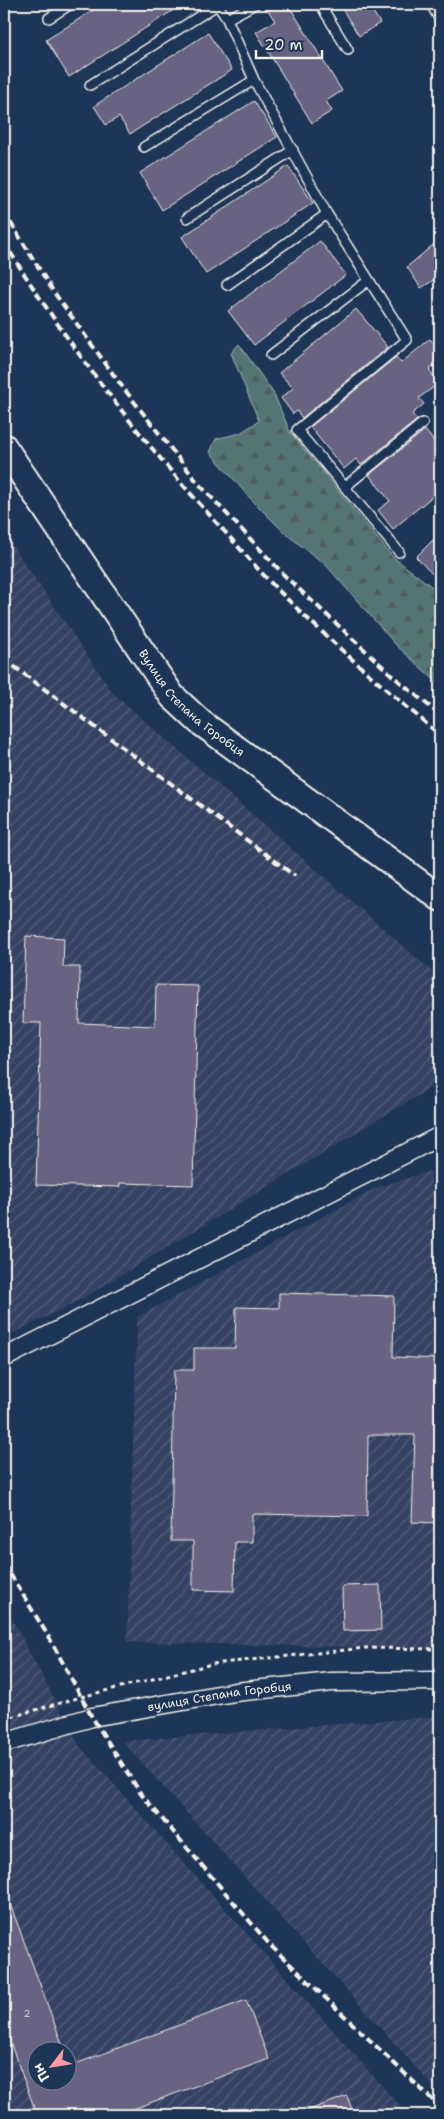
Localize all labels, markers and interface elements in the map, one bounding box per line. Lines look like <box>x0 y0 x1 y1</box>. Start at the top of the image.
scale bar <box>256 28 323 60</box>
text: 20 m <box>264 35 303 55</box>
street label: Вулиця Степана Горобця <box>135 646 248 760</box>
street label: вулиця Степана Горобця <box>146 1678 292 1715</box>
house number: 2 <box>24 2007 31 2020</box>
north arrow <box>28 2042 78 2092</box>
text: Пн <box>28 2060 53 2085</box>

